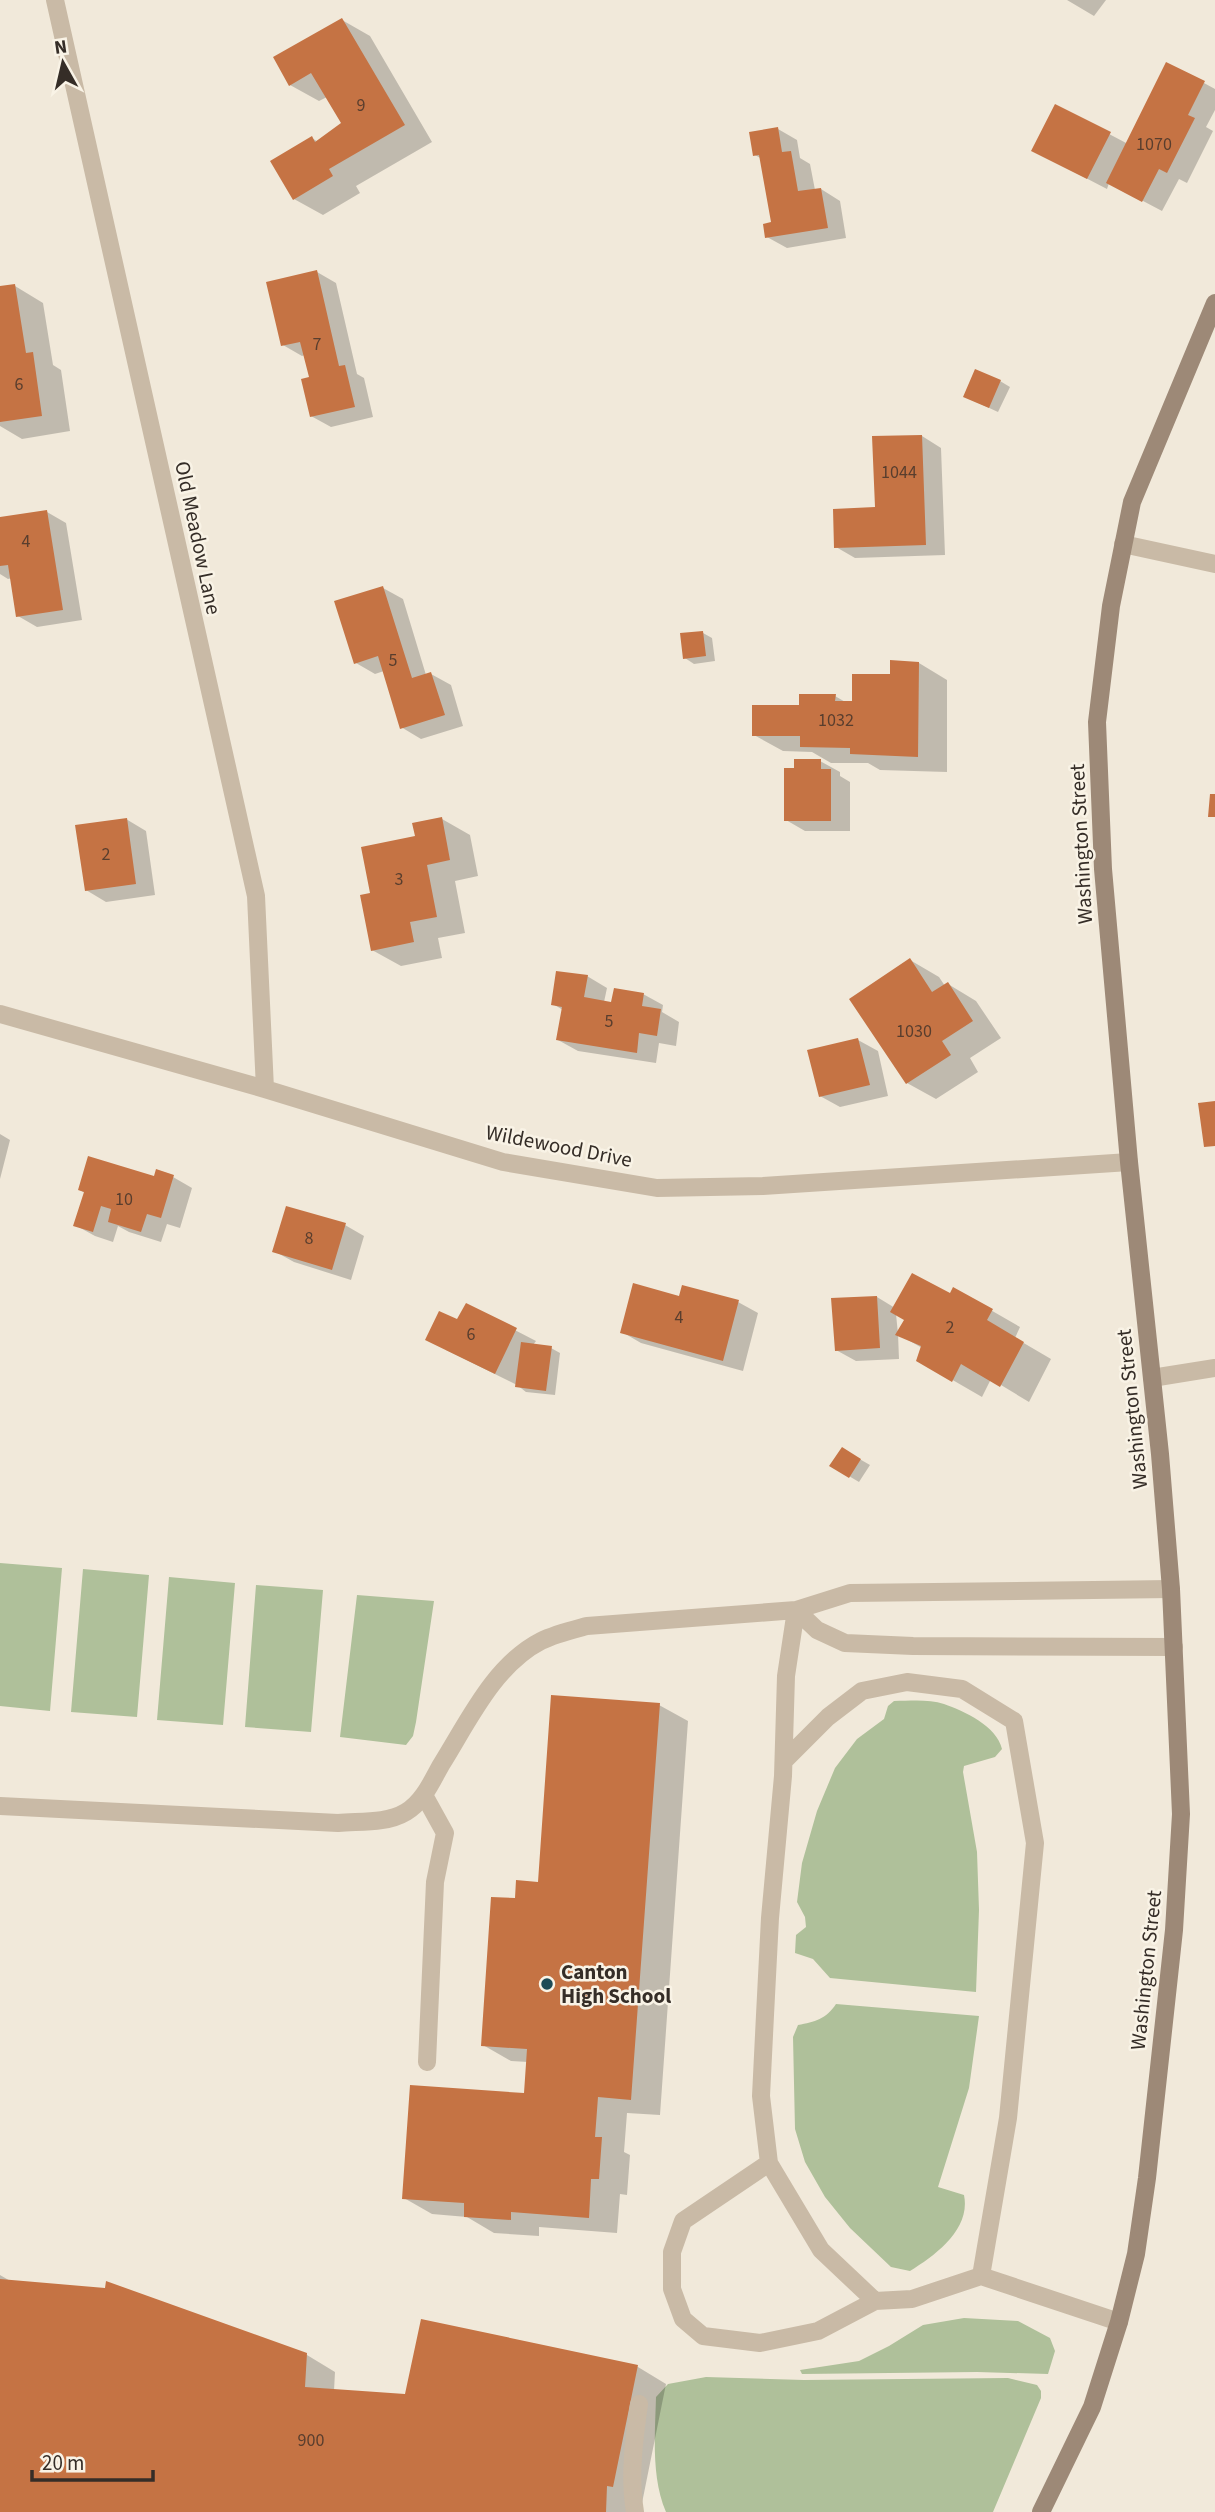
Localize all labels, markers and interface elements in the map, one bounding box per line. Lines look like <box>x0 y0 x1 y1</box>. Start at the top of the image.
north arrow <box>28 28 98 98</box>
text: N <box>53 33 69 62</box>
house number: 9 <box>357 93 366 118</box>
house number: 1070 <box>1136 132 1172 157</box>
house number: 7 <box>313 332 322 357</box>
house number: 6 <box>15 372 24 397</box>
street label: Old Meadow Lane <box>167 459 229 617</box>
house number: 1044 <box>881 460 917 485</box>
house number: 4 <box>22 529 31 554</box>
house number: 5 <box>389 648 398 673</box>
house number: 1032 <box>818 708 854 733</box>
street label: Washington Street <box>1062 763 1100 925</box>
house number: 2 <box>102 842 111 867</box>
house number: 3 <box>395 867 404 892</box>
house number: 5 <box>605 1009 614 1034</box>
house number: 1030 <box>896 1019 932 1044</box>
street label: Wildewood Drive <box>483 1117 635 1175</box>
house number: 10 <box>115 1187 133 1212</box>
house number: 8 <box>305 1226 314 1251</box>
house number: 4 <box>675 1305 684 1330</box>
house number: 2 <box>946 1315 955 1340</box>
house number: 6 <box>467 1322 476 1347</box>
street label: Washington Street <box>1109 1328 1155 1490</box>
street label: Washington Street <box>1123 1889 1169 2051</box>
place label: Canton High School <box>561 1957 671 2011</box>
marker: Canton High School <box>539 1976 555 1992</box>
house number: 900 <box>298 2428 324 2453</box>
scale bar <box>32 2438 152 2482</box>
text: 20 m <box>42 2448 84 2478</box>

